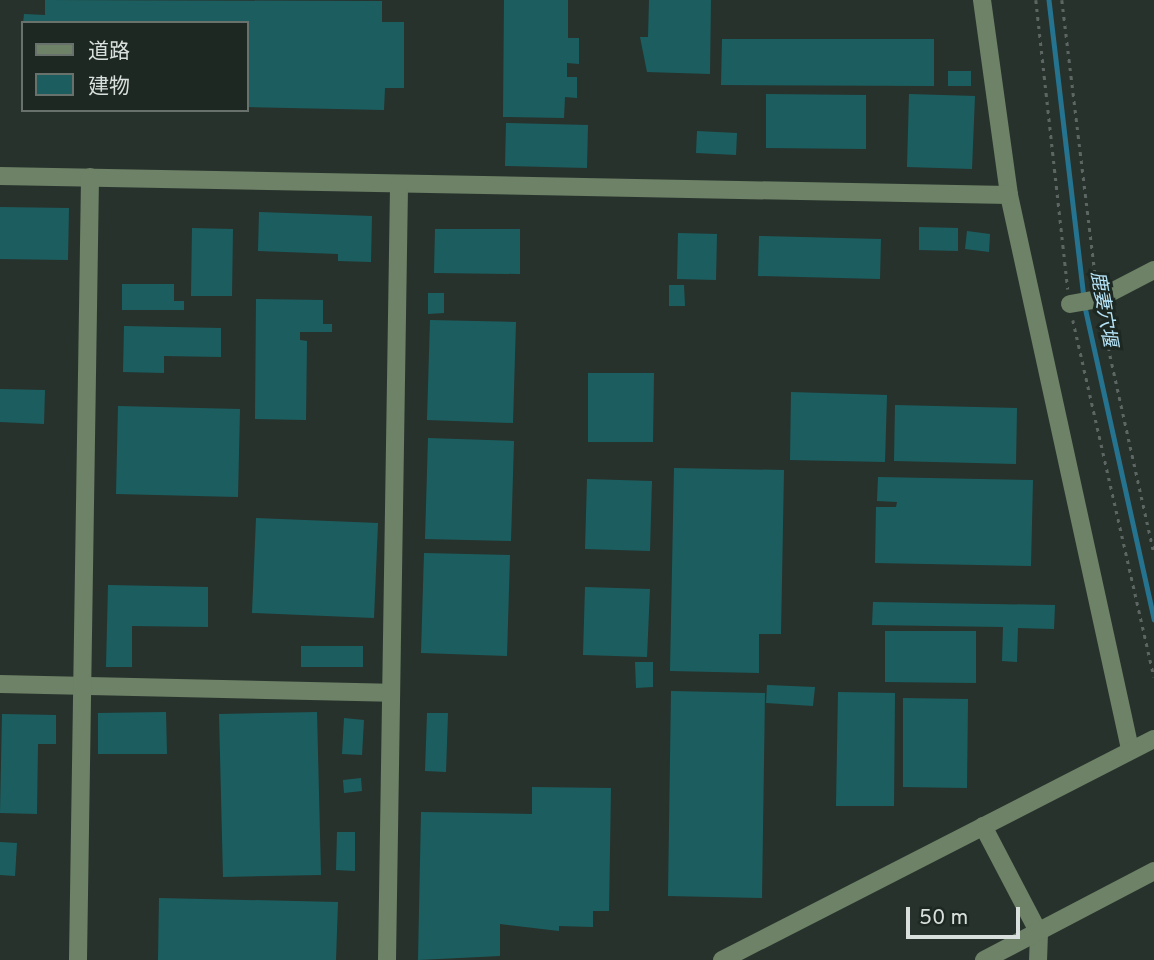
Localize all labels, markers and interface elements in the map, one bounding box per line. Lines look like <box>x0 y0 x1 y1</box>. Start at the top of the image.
legend <box>21 21 248 112</box>
text: 道路 <box>88 39 130 66</box>
text: 建物 <box>88 74 130 101</box>
water label: 鹿妻穴堰 <box>1084 270 1120 348</box>
scale bar <box>909 894 1023 938</box>
text: 50 m <box>919 905 968 932</box>

